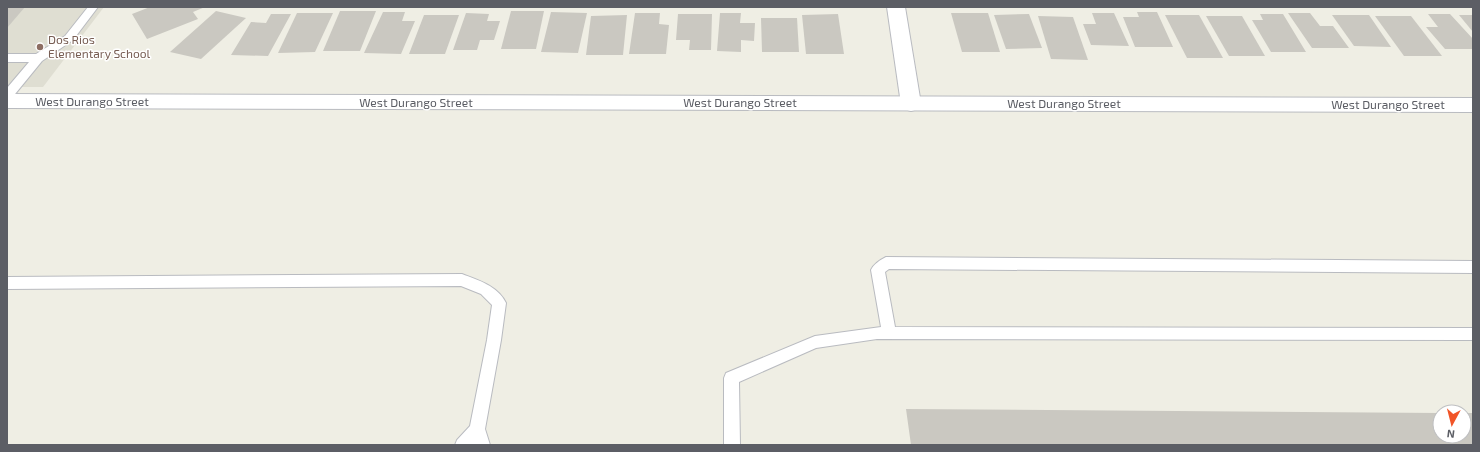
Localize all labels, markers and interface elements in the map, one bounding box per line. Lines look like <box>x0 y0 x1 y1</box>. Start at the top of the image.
place label: Dos Rios Elementary School <box>48 32 151 60</box>
marker: Dos Rios Elementary School <box>35 42 45 52</box>
street label: West Durango Street <box>35 94 149 108</box>
street label: West Durango Street <box>359 95 473 109</box>
street label: West Durango Street <box>683 95 797 109</box>
street label: West Durango Street <box>1007 96 1121 110</box>
street label: West Durango Street <box>1331 97 1445 111</box>
north arrow <box>1432 404 1472 444</box>
text: N <box>1446 427 1455 441</box>

